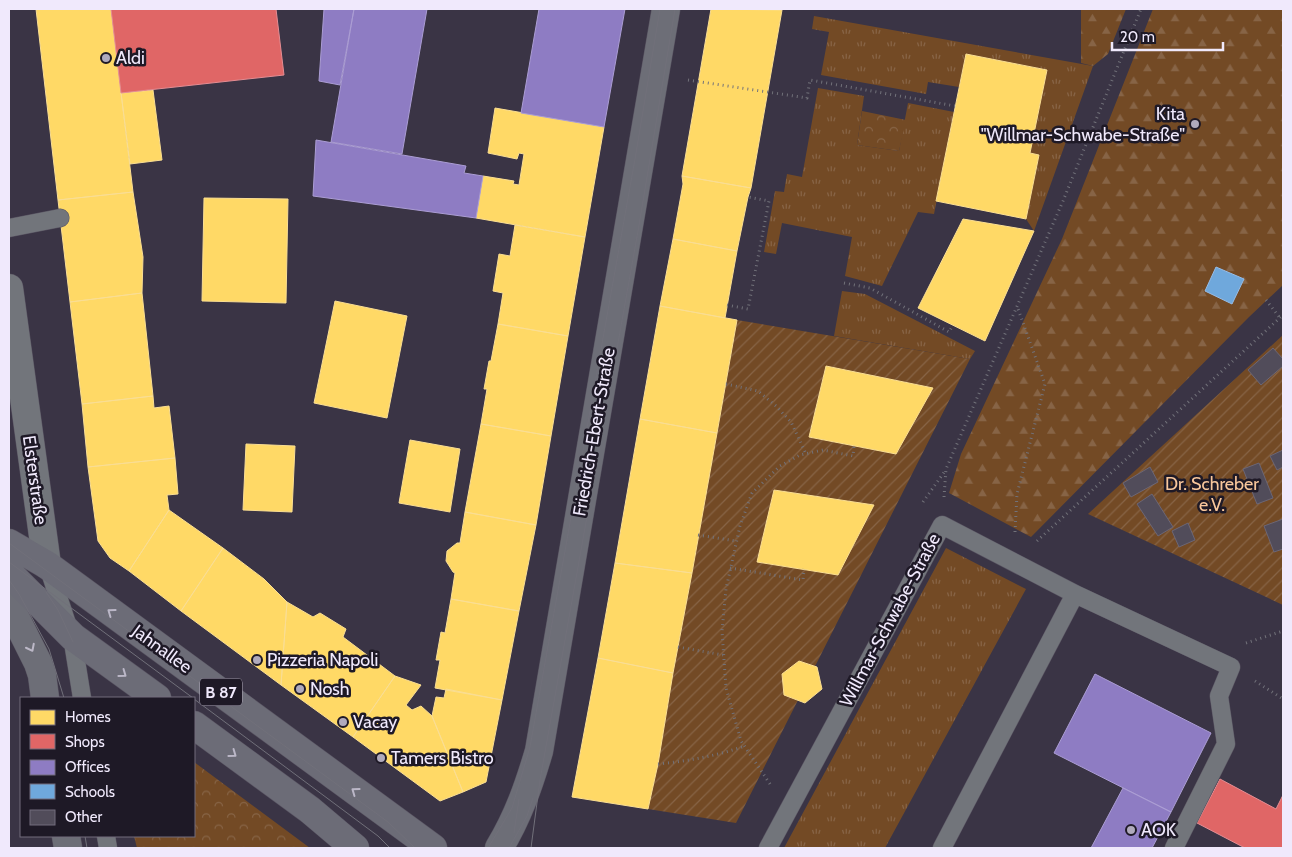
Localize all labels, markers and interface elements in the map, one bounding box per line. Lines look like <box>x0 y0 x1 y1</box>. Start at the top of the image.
scale bar <box>1112 20 1223 52</box>
text: 20 m <box>1120 28 1155 46</box>
place label: Aldi <box>116 47 145 69</box>
marker: Aldi <box>100 52 112 64</box>
place label: Kita "Willmar-Schwabe-Straße" <box>981 103 1185 146</box>
marker: Kita "Willmar-Schwabe-Straße" <box>1189 118 1201 130</box>
street label: Friedrich-Ebert-Straße <box>568 346 620 518</box>
street label: Elsterstraße <box>18 434 52 526</box>
park label: Dr. Schreber e.V. <box>1165 473 1259 516</box>
street label: Willmar-Schwabe-Straße <box>835 530 945 710</box>
one-way arrow <box>107 609 117 618</box>
street label: Jahnallee <box>127 619 196 678</box>
one-way arrow <box>25 643 35 652</box>
place label: Pizzeria Napoli <box>267 649 378 671</box>
marker: Pizzeria Napoli <box>251 654 263 666</box>
one-way arrow <box>117 668 126 676</box>
place label: Nosh <box>310 678 350 700</box>
road number: B 87 <box>200 679 242 706</box>
marker: Nosh <box>294 683 306 695</box>
legend <box>20 697 195 837</box>
text: Homes <box>65 708 111 726</box>
place label: Vacay <box>353 711 397 733</box>
marker: Vacay <box>337 716 349 728</box>
text: Shops <box>65 733 105 751</box>
place label: Tamers Bistro <box>391 747 494 769</box>
one-way arrow <box>227 748 237 757</box>
marker: Tamers Bistro <box>375 752 387 764</box>
text: Offices <box>65 758 110 776</box>
text: Schools <box>65 783 115 801</box>
one-way arrow <box>351 788 361 797</box>
text: Other <box>65 808 102 826</box>
place label: AOK <box>1141 819 1177 841</box>
marker: AOK <box>1125 824 1137 836</box>

